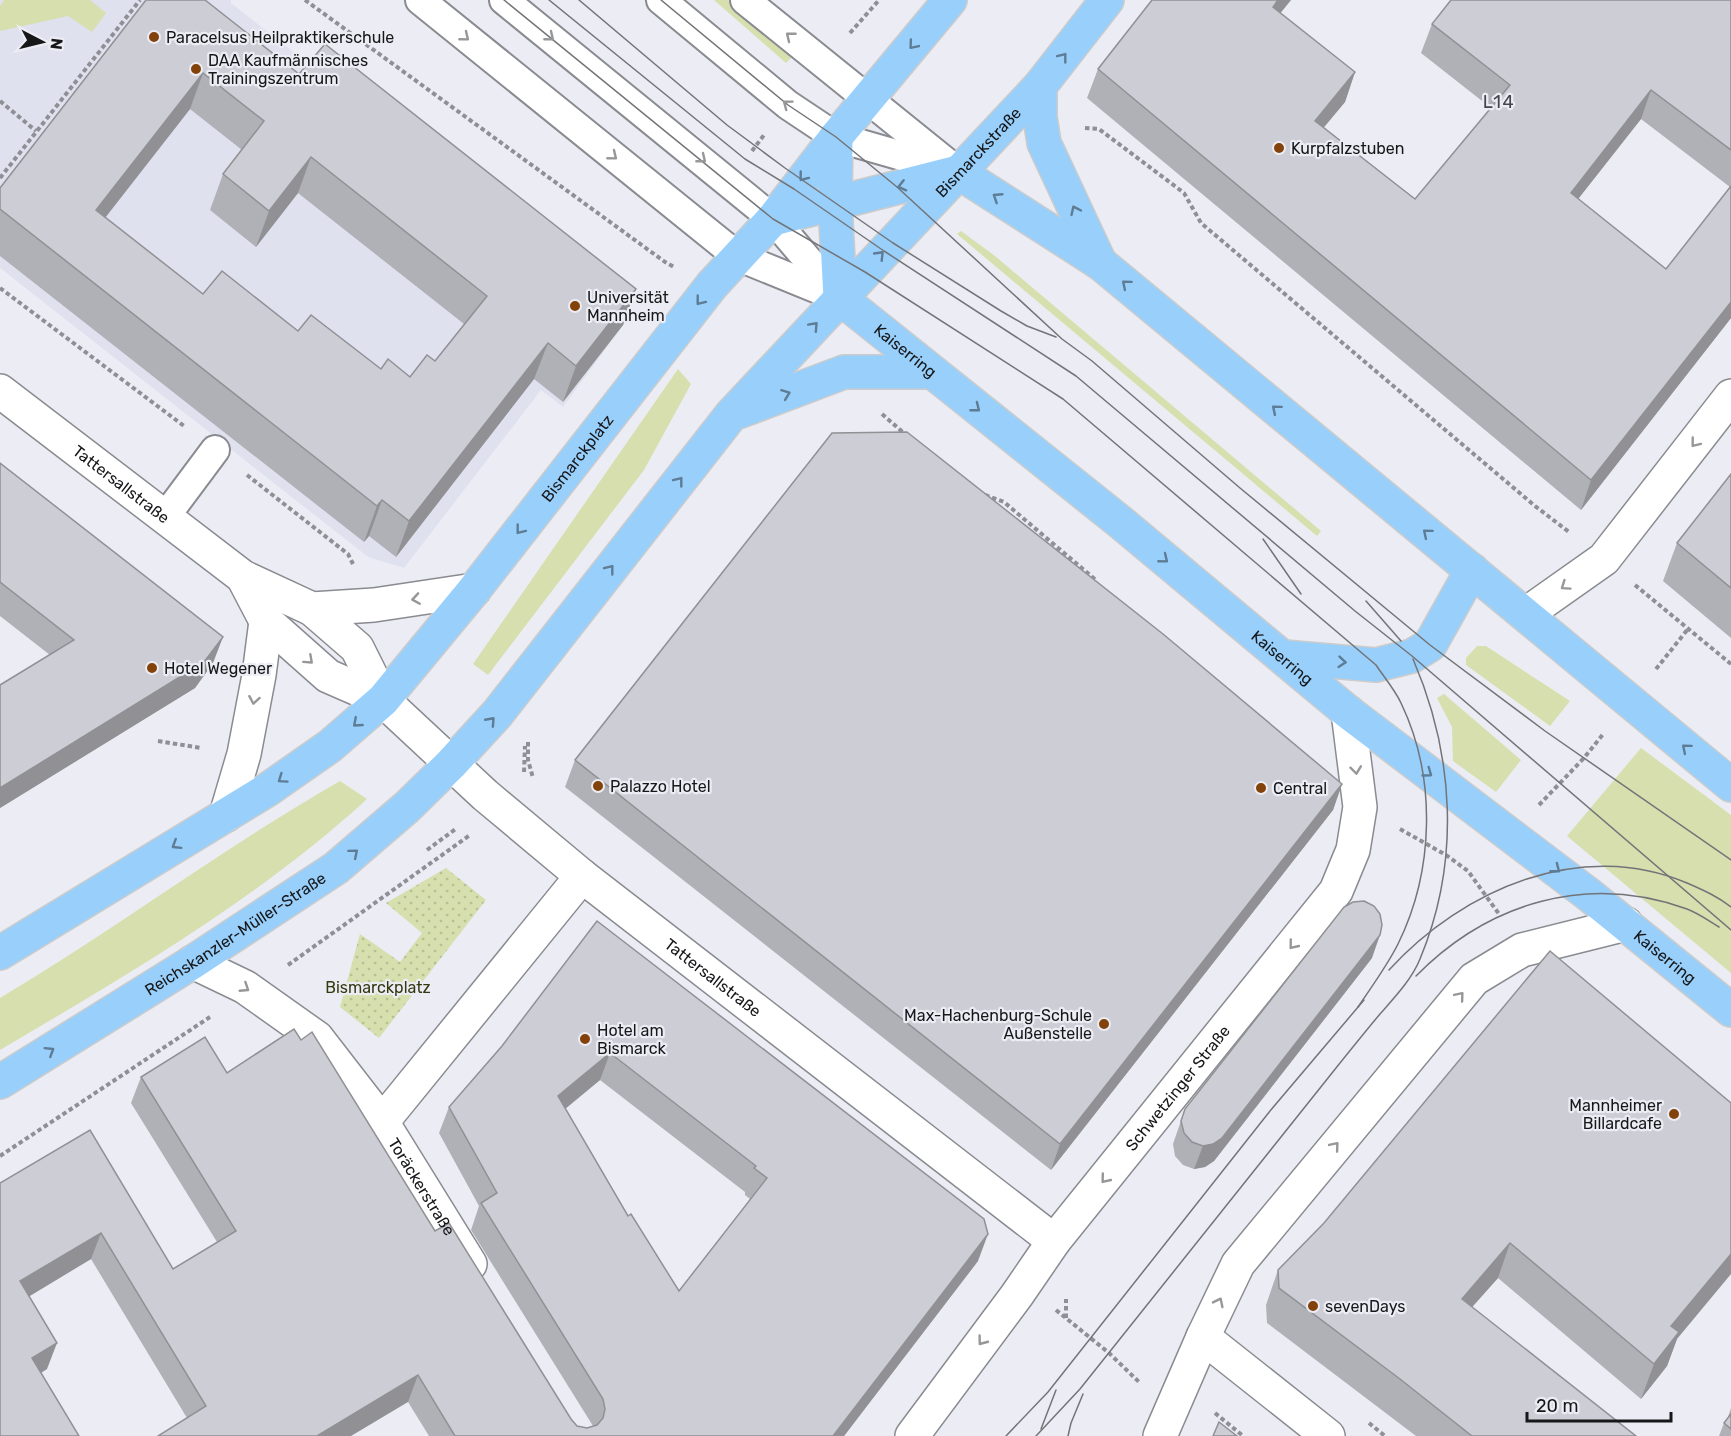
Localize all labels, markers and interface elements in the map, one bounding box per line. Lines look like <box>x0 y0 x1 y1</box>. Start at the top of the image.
north arrow <box>12 12 72 72</box>
place label: Paracelsus Heilpraktikerschule <box>166 28 394 47</box>
one-way arrow <box>458 29 469 40</box>
one-way arrow <box>543 29 554 40</box>
marker: Paracelsus Heilpraktikerschule <box>147 30 161 44</box>
one-way arrow <box>785 33 796 44</box>
text: N <box>46 37 67 51</box>
one-way arrow <box>909 39 920 50</box>
place label: DAA Kaufmännisches Trainingszentrum <box>208 51 368 88</box>
one-way arrow <box>1055 52 1066 63</box>
marker: DAA Kaufmännisches Trainingszentrum <box>189 62 203 76</box>
district label: L14 <box>1483 91 1515 113</box>
one-way arrow <box>783 100 794 111</box>
street label: Bismarckstraße <box>932 103 1025 201</box>
place label: Kurpfalzstuben <box>1291 139 1405 158</box>
marker: Kurpfalzstuben <box>1272 141 1286 155</box>
one-way arrow <box>606 149 617 160</box>
one-way arrow <box>695 152 706 163</box>
one-way arrow <box>800 170 811 181</box>
one-way arrow <box>897 179 907 191</box>
one-way arrow <box>993 193 1004 204</box>
one-way arrow <box>1070 205 1082 216</box>
one-way arrow <box>873 252 884 263</box>
one-way arrow <box>1122 281 1133 292</box>
place label: Universität Mannheim <box>587 288 669 325</box>
one-way arrow <box>696 294 707 305</box>
marker: Universität Mannheim <box>568 299 582 313</box>
street label: Kaiserring <box>870 320 940 382</box>
one-way arrow <box>807 322 818 333</box>
one-way arrow <box>779 389 790 401</box>
one-way arrow <box>969 400 980 411</box>
one-way arrow <box>1272 405 1283 416</box>
street label: Bismarckplatz <box>537 411 617 506</box>
one-way arrow <box>1691 436 1702 447</box>
street label: Tattersallstraße <box>69 441 173 527</box>
one-way arrow <box>672 477 683 488</box>
one-way arrow <box>516 523 527 534</box>
one-way arrow <box>1423 529 1434 540</box>
one-way arrow <box>1157 551 1168 562</box>
one-way arrow <box>602 565 613 576</box>
one-way arrow <box>1561 579 1572 590</box>
one-way arrow <box>411 592 420 604</box>
street label: Kaiserring <box>1247 626 1317 689</box>
one-way arrow <box>303 653 313 664</box>
one-way arrow <box>1337 655 1347 668</box>
place label: Hotel Wegener <box>164 659 272 678</box>
marker: Hotel Wegener <box>145 661 159 675</box>
one-way arrow <box>248 694 261 704</box>
one-way arrow <box>353 716 364 727</box>
one-way arrow <box>484 717 495 728</box>
one-way arrow <box>1682 744 1693 755</box>
one-way arrow <box>1349 765 1361 774</box>
one-way arrow <box>1421 766 1432 777</box>
one-way arrow <box>278 772 289 783</box>
place label: Palazzo Hotel <box>610 777 711 796</box>
marker: Palazzo Hotel <box>591 779 605 793</box>
place label: Central <box>1273 779 1327 798</box>
marker: Central <box>1254 781 1268 795</box>
one-way arrow <box>172 838 182 850</box>
one-way arrow <box>347 849 358 860</box>
one-way arrow <box>1549 862 1560 873</box>
street label: Reichskanzler-Müller-Straße <box>141 868 330 1000</box>
street label: Kaiserring <box>1630 926 1700 988</box>
street label: Tattersallstraße <box>661 935 765 1021</box>
one-way arrow <box>1289 938 1300 949</box>
park label: Bismarckplatz <box>325 978 431 997</box>
one-way arrow <box>239 981 249 993</box>
one-way arrow <box>1452 992 1463 1003</box>
place label: Max-Hachenburg-Schule Außenstelle <box>904 1006 1092 1043</box>
marker: Max-Hachenburg-Schule Außenstelle <box>1097 1017 1111 1031</box>
place label: Hotel am Bismarck <box>597 1021 667 1058</box>
street label: Schwetzinger Straße <box>1122 1022 1234 1155</box>
marker: Hotel am Bismarck <box>578 1032 592 1046</box>
one-way arrow <box>43 1047 54 1058</box>
place label: Mannheimer Billardcafe <box>1569 1096 1662 1133</box>
marker: Mannheimer Billardcafe <box>1667 1107 1681 1121</box>
street label: Toräckerstraße <box>384 1135 459 1239</box>
one-way arrow <box>1328 1142 1339 1153</box>
one-way arrow <box>1101 1172 1112 1183</box>
one-way arrow <box>1212 1297 1224 1308</box>
place label: sevenDays <box>1325 1297 1405 1316</box>
marker: sevenDays <box>1306 1299 1320 1313</box>
one-way arrow <box>979 1335 990 1346</box>
scale bar <box>1527 1385 1671 1423</box>
text: 20 m <box>1536 1395 1578 1417</box>

